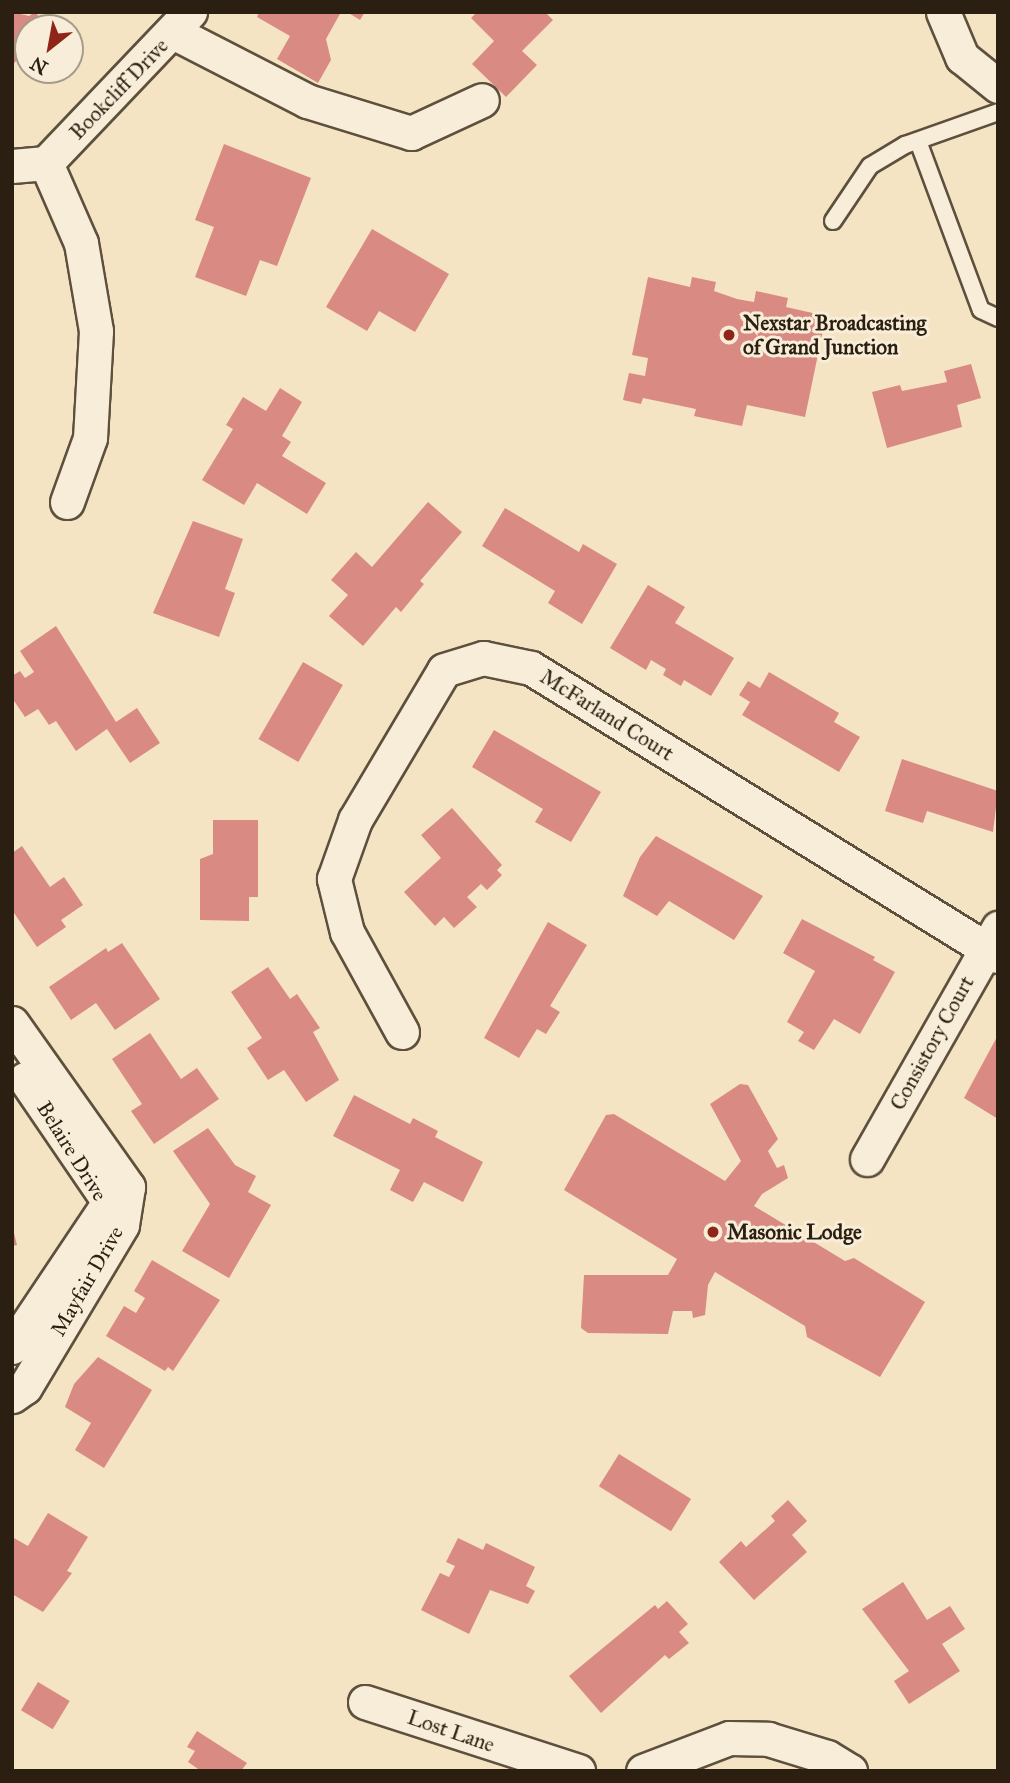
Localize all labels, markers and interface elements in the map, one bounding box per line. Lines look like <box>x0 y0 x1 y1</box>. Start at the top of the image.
north arrow <box>14 14 84 84</box>
street label: Bookcliff Drive <box>65 33 173 145</box>
text: N <box>26 52 52 80</box>
place label: Nexstar Broadcasting of Grand Junction <box>743 310 926 360</box>
marker: Nexstar Broadcasting of Grand Junction <box>721 327 737 343</box>
street label: McFarland Court <box>536 664 678 766</box>
street label: Consistory Court <box>885 972 979 1114</box>
street label: Belaire Drive <box>32 1097 112 1205</box>
place label: Masonic Lodge <box>727 1219 862 1245</box>
street label: Mayfair Drive <box>45 1222 129 1340</box>
marker: Masonic Lodge <box>705 1224 721 1240</box>
street label: Lost Lane <box>404 1704 498 1758</box>

